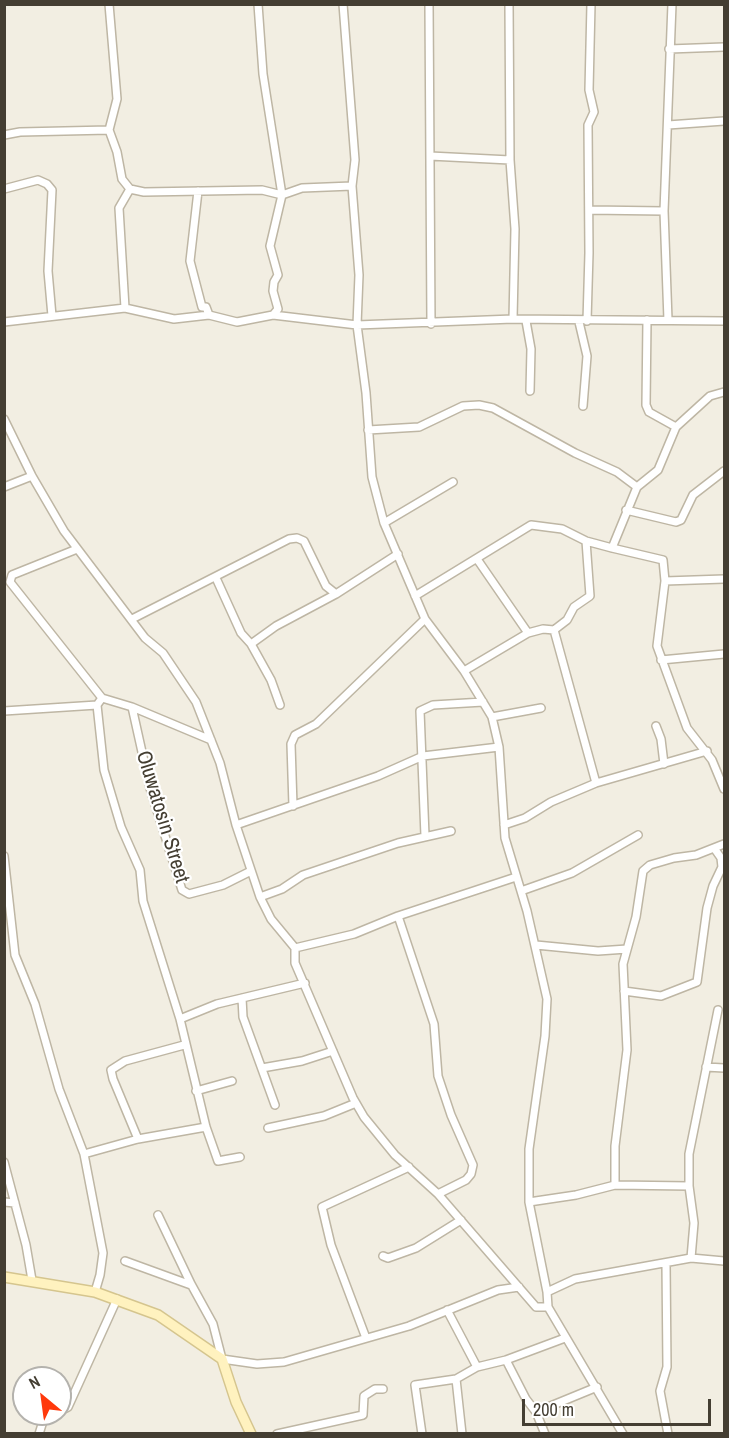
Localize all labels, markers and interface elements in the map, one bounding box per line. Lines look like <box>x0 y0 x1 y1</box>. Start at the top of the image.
street label: Oluwatosin Street <box>130 748 194 886</box>
north arrow <box>12 1366 72 1426</box>
text: N <box>25 1370 44 1394</box>
scale bar <box>525 1387 714 1425</box>
text: 200 m <box>533 1397 574 1422</box>

